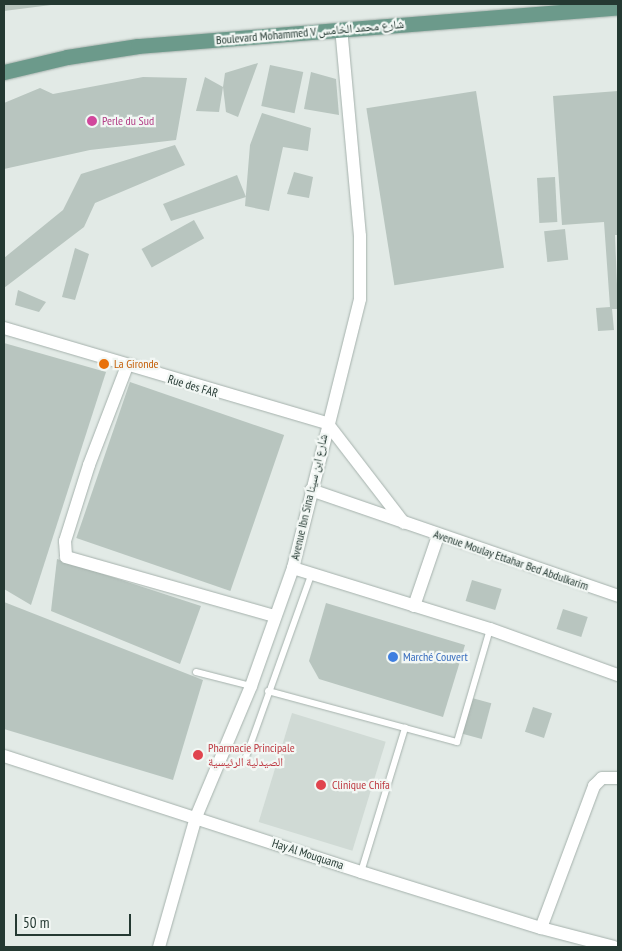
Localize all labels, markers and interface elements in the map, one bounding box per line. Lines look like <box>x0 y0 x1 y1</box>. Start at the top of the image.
street label: Boulevard Mohammed V شارع محمد الخامس <box>215 17 405 47</box>
place label: Perle du Sud <box>102 114 154 128</box>
marker: Perle du Sud <box>86 115 98 127</box>
place label: La Gironde <box>114 357 159 371</box>
marker: La Gironde <box>98 358 110 370</box>
street label: Rue des FAR <box>166 372 220 400</box>
street label: Avenue Ibn Sina شارع ابن سينا <box>287 433 331 561</box>
street label: Avenue Moulay Ettahar Bed Abdulkarim <box>431 527 591 593</box>
place label: Marché Couvert <box>403 650 468 664</box>
marker: Marché Couvert <box>387 651 399 663</box>
place label: Pharmacie Principale الصيدلية الرئيسية <box>208 741 295 769</box>
marker: Pharmacie Principale الصيدلية الرئيسية <box>192 749 204 761</box>
marker: Clinique Chifa <box>314 778 328 792</box>
place label: Clinique Chifa <box>332 778 390 792</box>
street label: Hay Al Mouquama <box>270 836 346 872</box>
scale bar <box>18 904 134 936</box>
text: 50 m <box>23 913 49 932</box>

